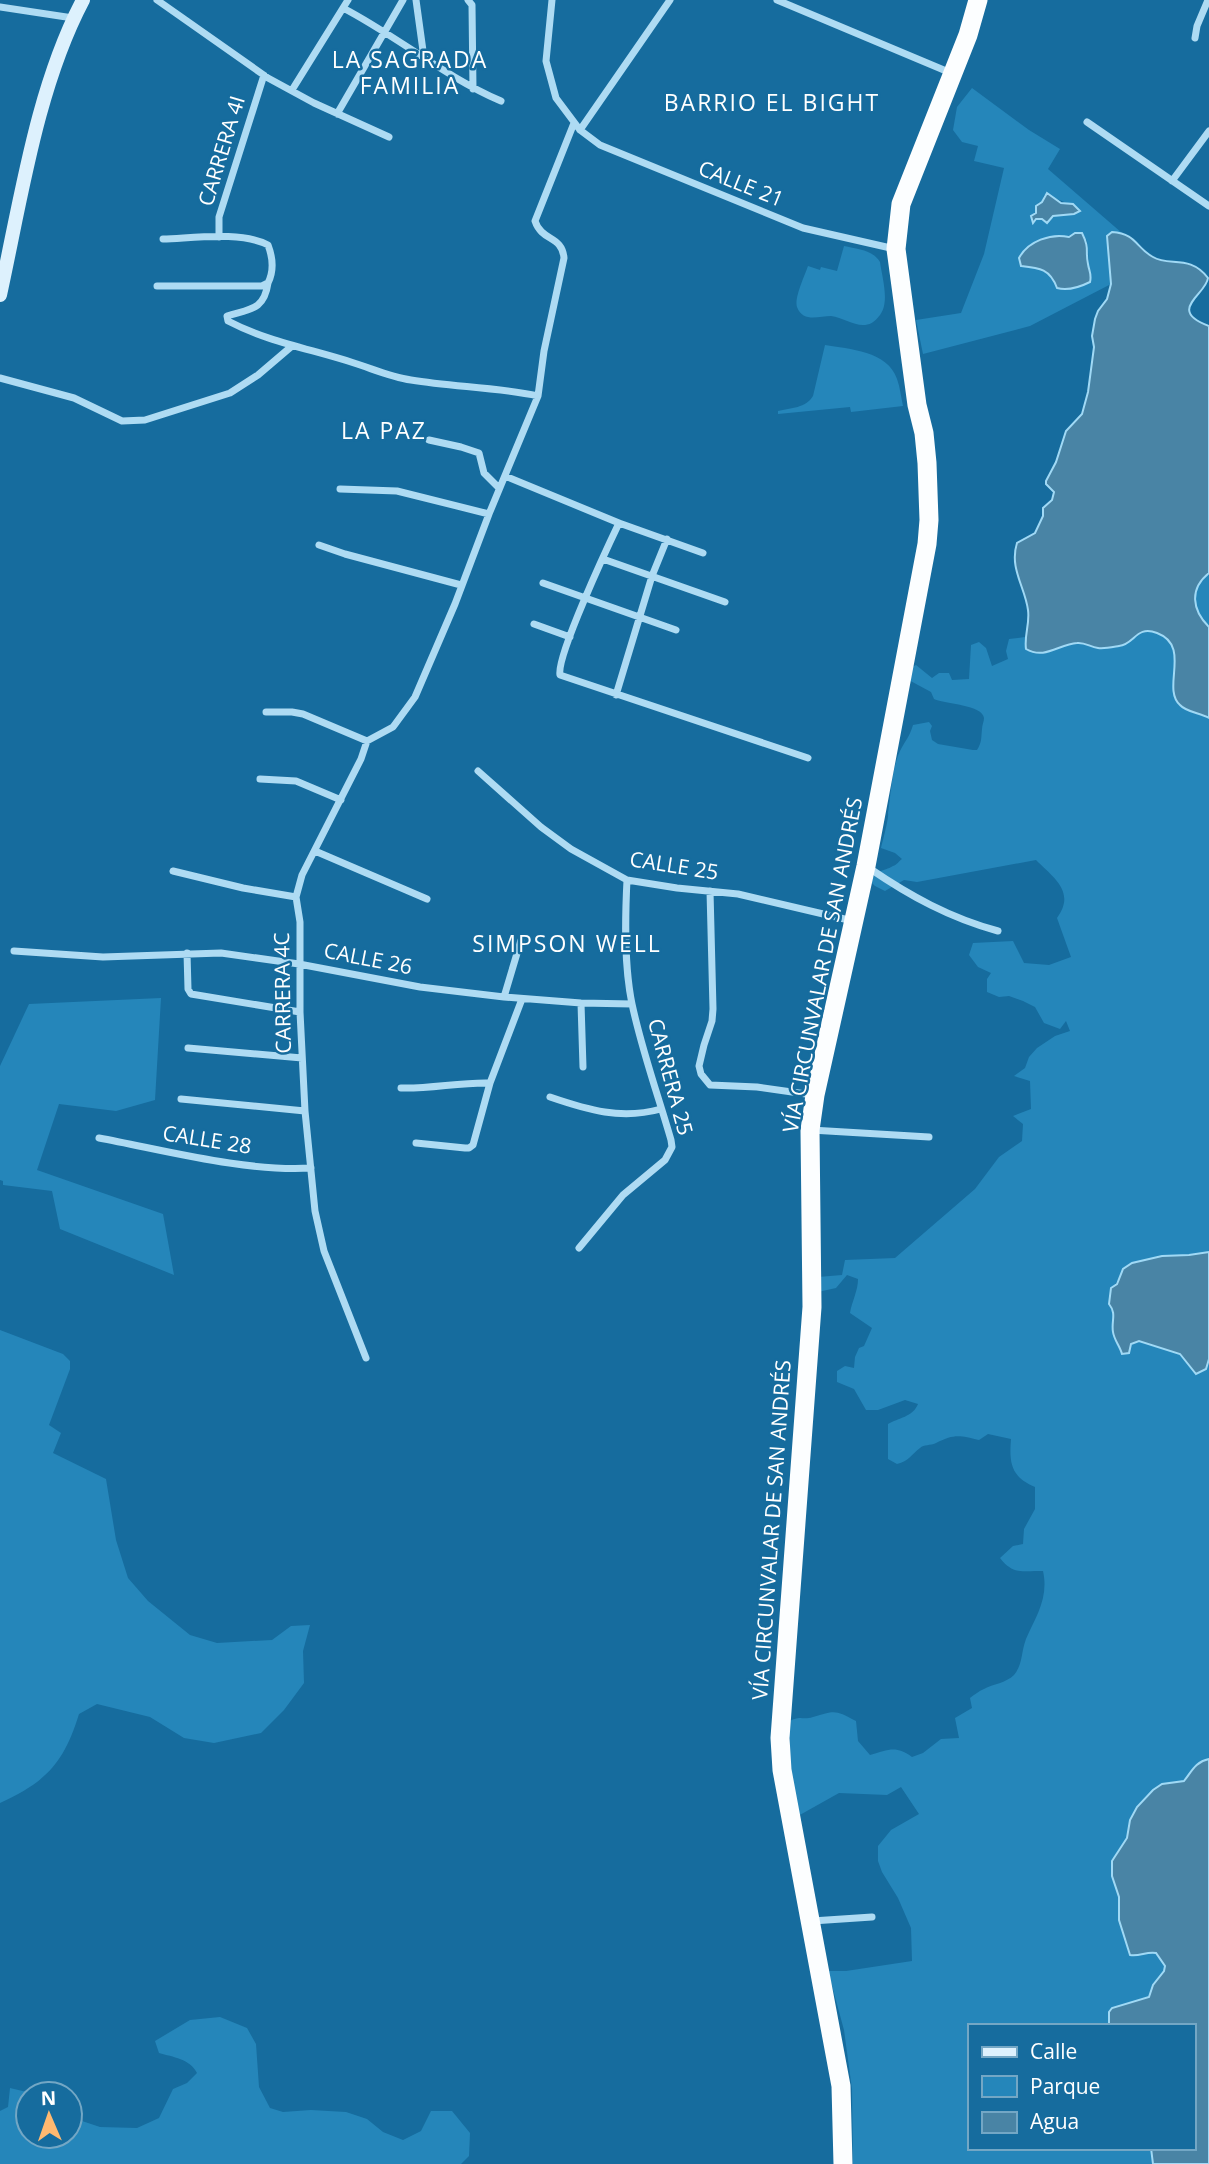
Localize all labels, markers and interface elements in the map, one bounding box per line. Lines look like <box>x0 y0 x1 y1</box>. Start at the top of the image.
district label: LA SAGRADA FAMILIA <box>332 43 488 101</box>
district label: BARRIO EL BIGHT <box>664 86 880 118</box>
street label: CARRERA 4I <box>191 92 251 209</box>
street label: CALLE 21 <box>695 153 788 213</box>
district label: LA PAZ <box>341 414 427 446</box>
street label: VÍA CIRCUNVALAR DE SAN ANDRÉS <box>776 795 868 1135</box>
street label: CALLE 25 <box>628 844 721 886</box>
district label: SIMPSON WELL <box>472 927 662 959</box>
street label: CARRERA 4C <box>267 932 297 1054</box>
street label: CALLE 26 <box>322 936 415 980</box>
street label: CARRERA 25 <box>642 1015 700 1138</box>
street label: CALLE 28 <box>161 1118 254 1160</box>
street label: VÍA CIRCUNVALAR DE SAN ANDRÉS <box>745 1359 797 1701</box>
legend <box>968 2024 1195 2150</box>
text: Calle <box>1030 2037 1077 2065</box>
text: Parque <box>1030 2072 1100 2100</box>
north arrow <box>14 2080 84 2150</box>
text: N <box>40 2085 57 2111</box>
text: Agua <box>1030 2107 1079 2135</box>

